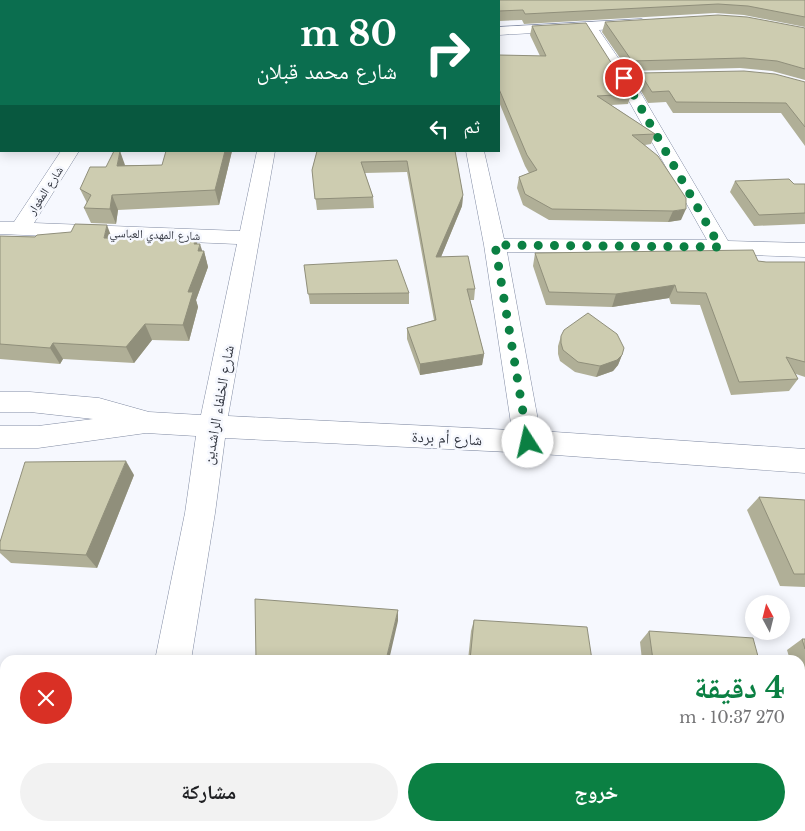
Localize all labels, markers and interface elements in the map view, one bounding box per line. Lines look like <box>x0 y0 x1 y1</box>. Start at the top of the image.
text: 80 m <box>300 12 397 55</box>
icon: right <box>415 20 480 85</box>
pin <box>603 57 645 99</box>
text: شارع محمد قبلان <box>256 58 397 85</box>
icon: arrive <box>610 64 638 92</box>
icon: left <box>425 115 453 143</box>
text: ثم <box>463 115 480 138</box>
street label: شارع المغوار <box>23 163 67 218</box>
street label: شارع المهدي العباسي <box>109 225 201 246</box>
street label: شارع الخلفاء الراشدين <box>198 344 239 466</box>
position arrow <box>501 415 553 467</box>
street label: شارع أم بردة <box>411 427 483 450</box>
north arrow <box>745 595 790 640</box>
map controls <box>745 595 790 640</box>
text: 4 دقيقة <box>694 669 785 706</box>
button: close <box>20 672 72 724</box>
text: 270 m · 10:37 <box>679 707 785 727</box>
button: مشاركة <box>20 763 398 821</box>
button: خروج <box>408 763 785 821</box>

